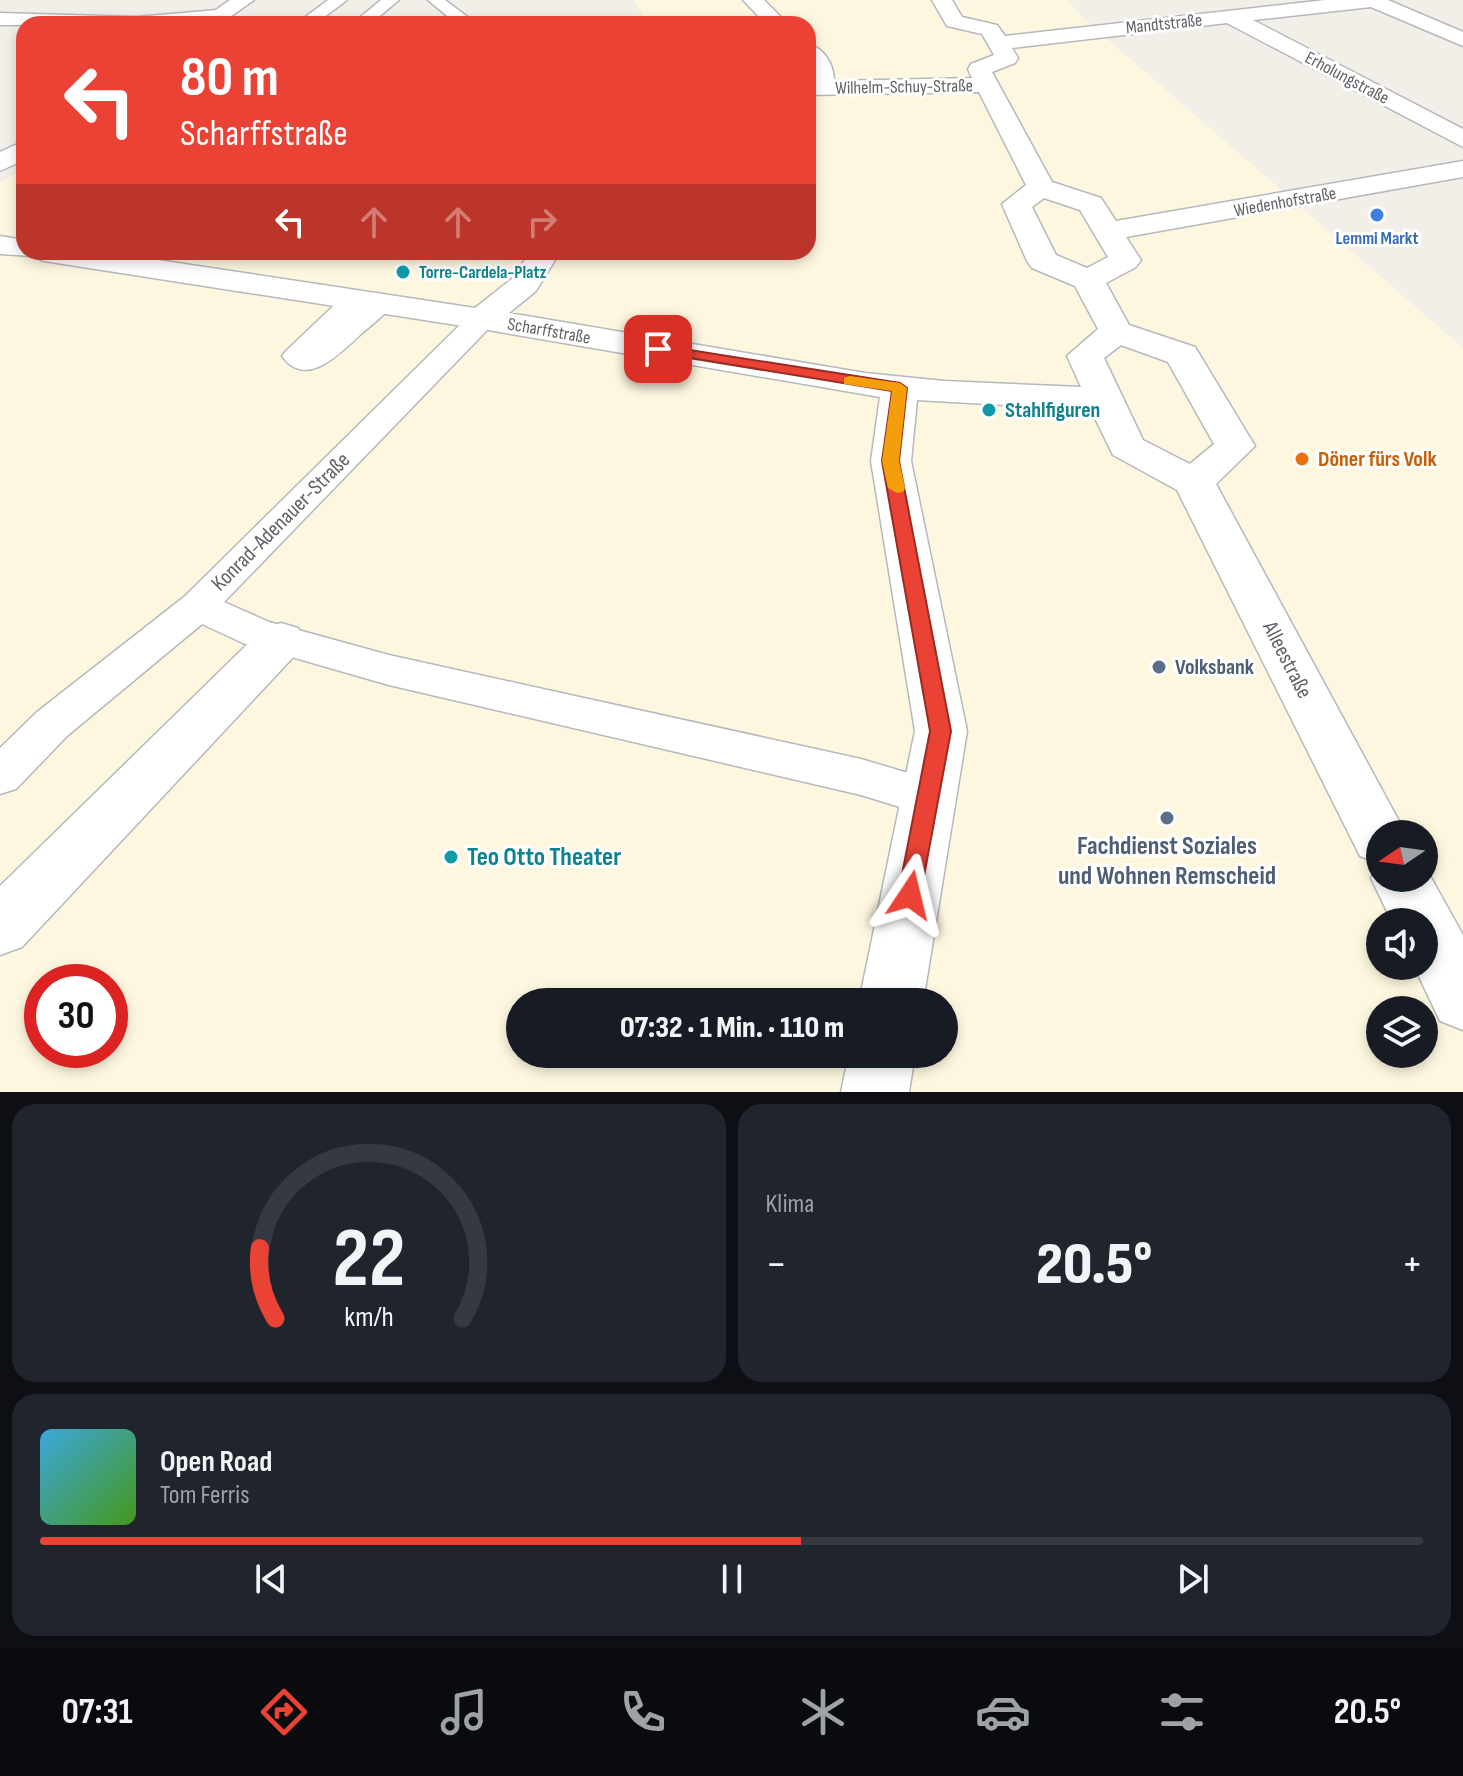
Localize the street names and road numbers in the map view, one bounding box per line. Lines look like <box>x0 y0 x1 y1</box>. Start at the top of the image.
street label: Mandtstraße <box>1125 10 1203 38</box>
street label: Erholungstraße <box>1301 47 1393 109</box>
street label: Wilhelm-Schuy-Straße <box>835 75 973 99</box>
street label: Wiedenhofstraße <box>1232 183 1338 221</box>
street label: Scharffstraße <box>506 313 592 349</box>
street label: Konrad-Adenauer-Straße <box>206 447 356 597</box>
street label: Alleestraße <box>1256 616 1318 703</box>

